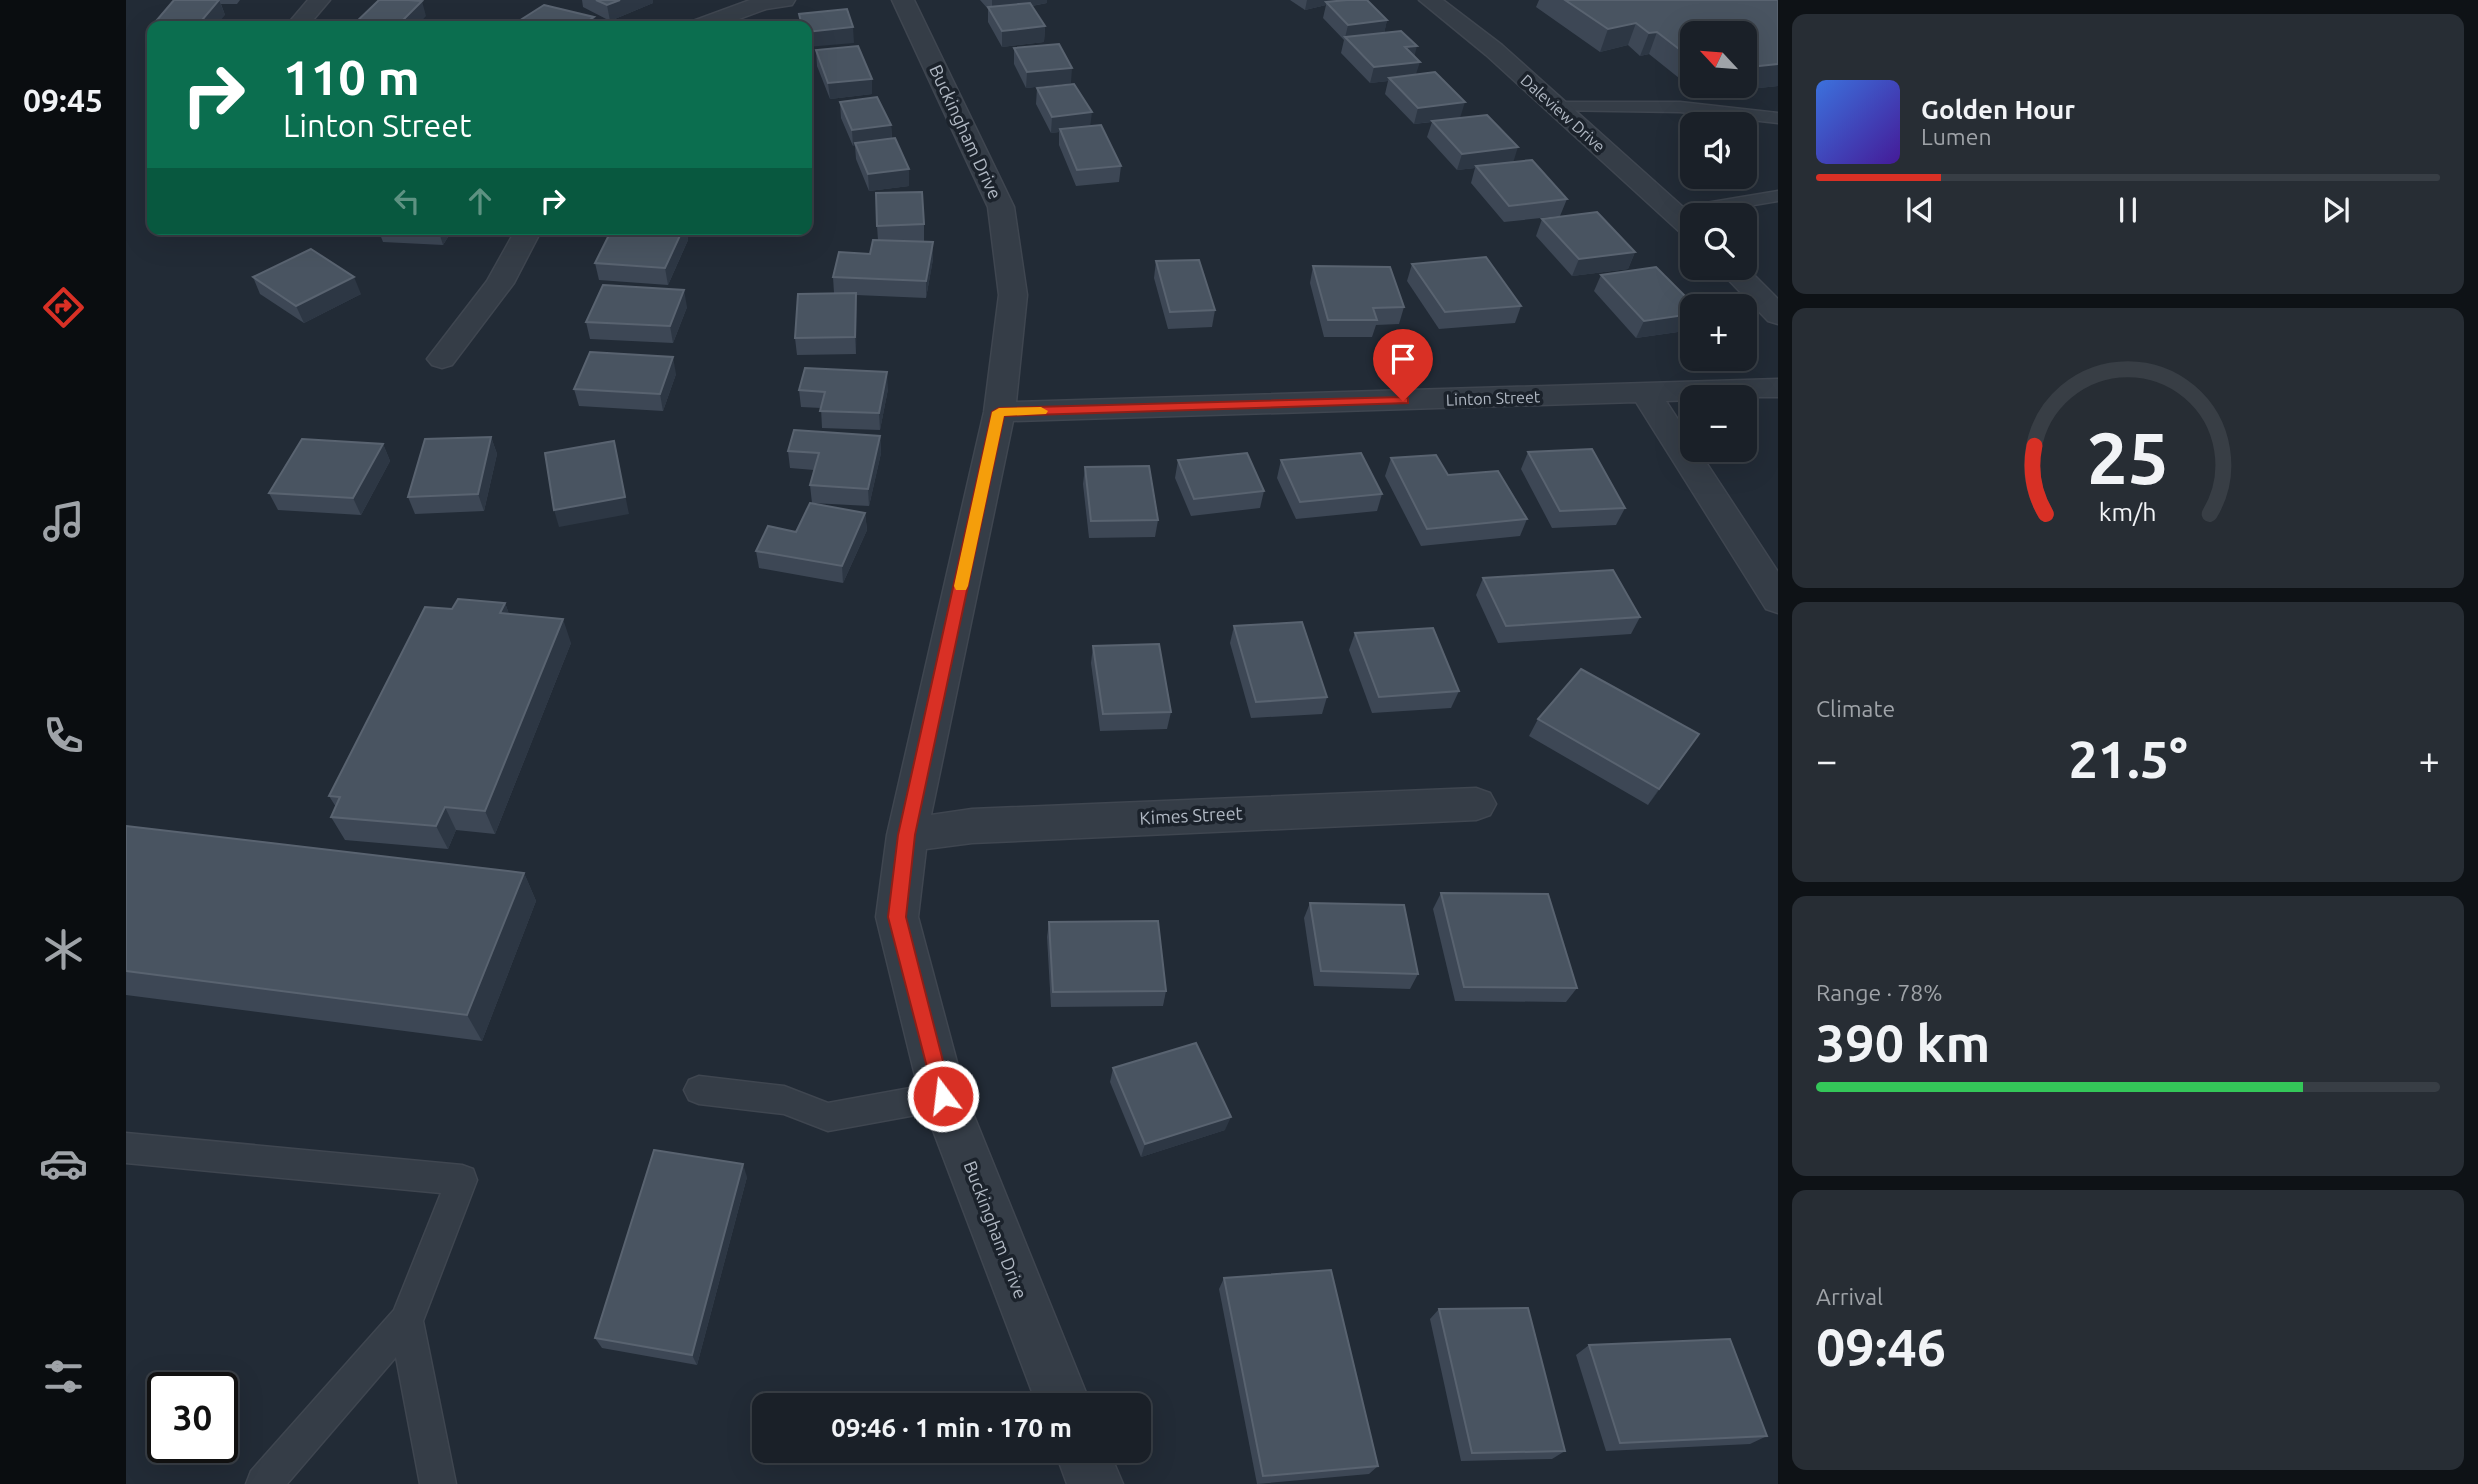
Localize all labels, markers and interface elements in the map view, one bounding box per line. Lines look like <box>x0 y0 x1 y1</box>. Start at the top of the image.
north arrow <box>1680 21 1757 98</box>
map controls <box>1680 21 1757 462</box>
icon: right <box>168 49 259 140</box>
text: 110 m <box>283 49 420 104</box>
street label: Buckingham Drive <box>926 61 1006 202</box>
street label: Daleview Drive <box>1517 71 1609 155</box>
text: 09:45 <box>23 82 103 118</box>
text: Golden Hour <box>1921 95 2075 124</box>
text: Linton Street <box>283 107 472 143</box>
button: sound <box>1680 112 1757 189</box>
text: Lumen <box>1921 124 1992 149</box>
icon: left <box>388 182 426 220</box>
icon: ahead <box>461 182 499 220</box>
icon: right <box>534 182 572 220</box>
icon: previous <box>1901 191 1939 229</box>
icon: pause <box>2109 191 2147 229</box>
icon: next <box>2317 191 2355 229</box>
button: search <box>1680 203 1757 280</box>
icon: directions <box>39 283 88 332</box>
button: + <box>1680 294 1757 371</box>
pin <box>1373 329 1433 401</box>
icon: arrive <box>1384 340 1422 378</box>
button: − <box>1680 385 1757 462</box>
street label: Linton Street <box>1446 387 1541 409</box>
text: 25 <box>2087 416 2169 498</box>
icon: music <box>39 497 88 546</box>
text: km/h <box>2099 498 2157 526</box>
text: Climate <box>1816 696 1895 721</box>
icon: phone <box>39 711 88 760</box>
text: 21.5° <box>2068 730 2188 788</box>
text: − <box>1816 739 1837 781</box>
text: + <box>2419 739 2440 781</box>
street label: Kimes Street <box>1139 802 1243 828</box>
icon: climate <box>39 925 88 974</box>
text: Range · 78% <box>1816 980 1943 1005</box>
text: 390 km <box>1816 1014 1990 1072</box>
position arrow <box>906 1059 980 1133</box>
icon: car <box>39 1139 88 1188</box>
street label: Buckingham Drive <box>960 1158 1031 1301</box>
text: Arrival <box>1816 1284 1883 1309</box>
text: 09:46 <box>1816 1318 1946 1376</box>
icon: filters <box>39 1352 88 1401</box>
speed limit sign: 30 <box>147 1372 238 1463</box>
text: 09:46 · 1 min · 170 m <box>831 1413 1072 1442</box>

